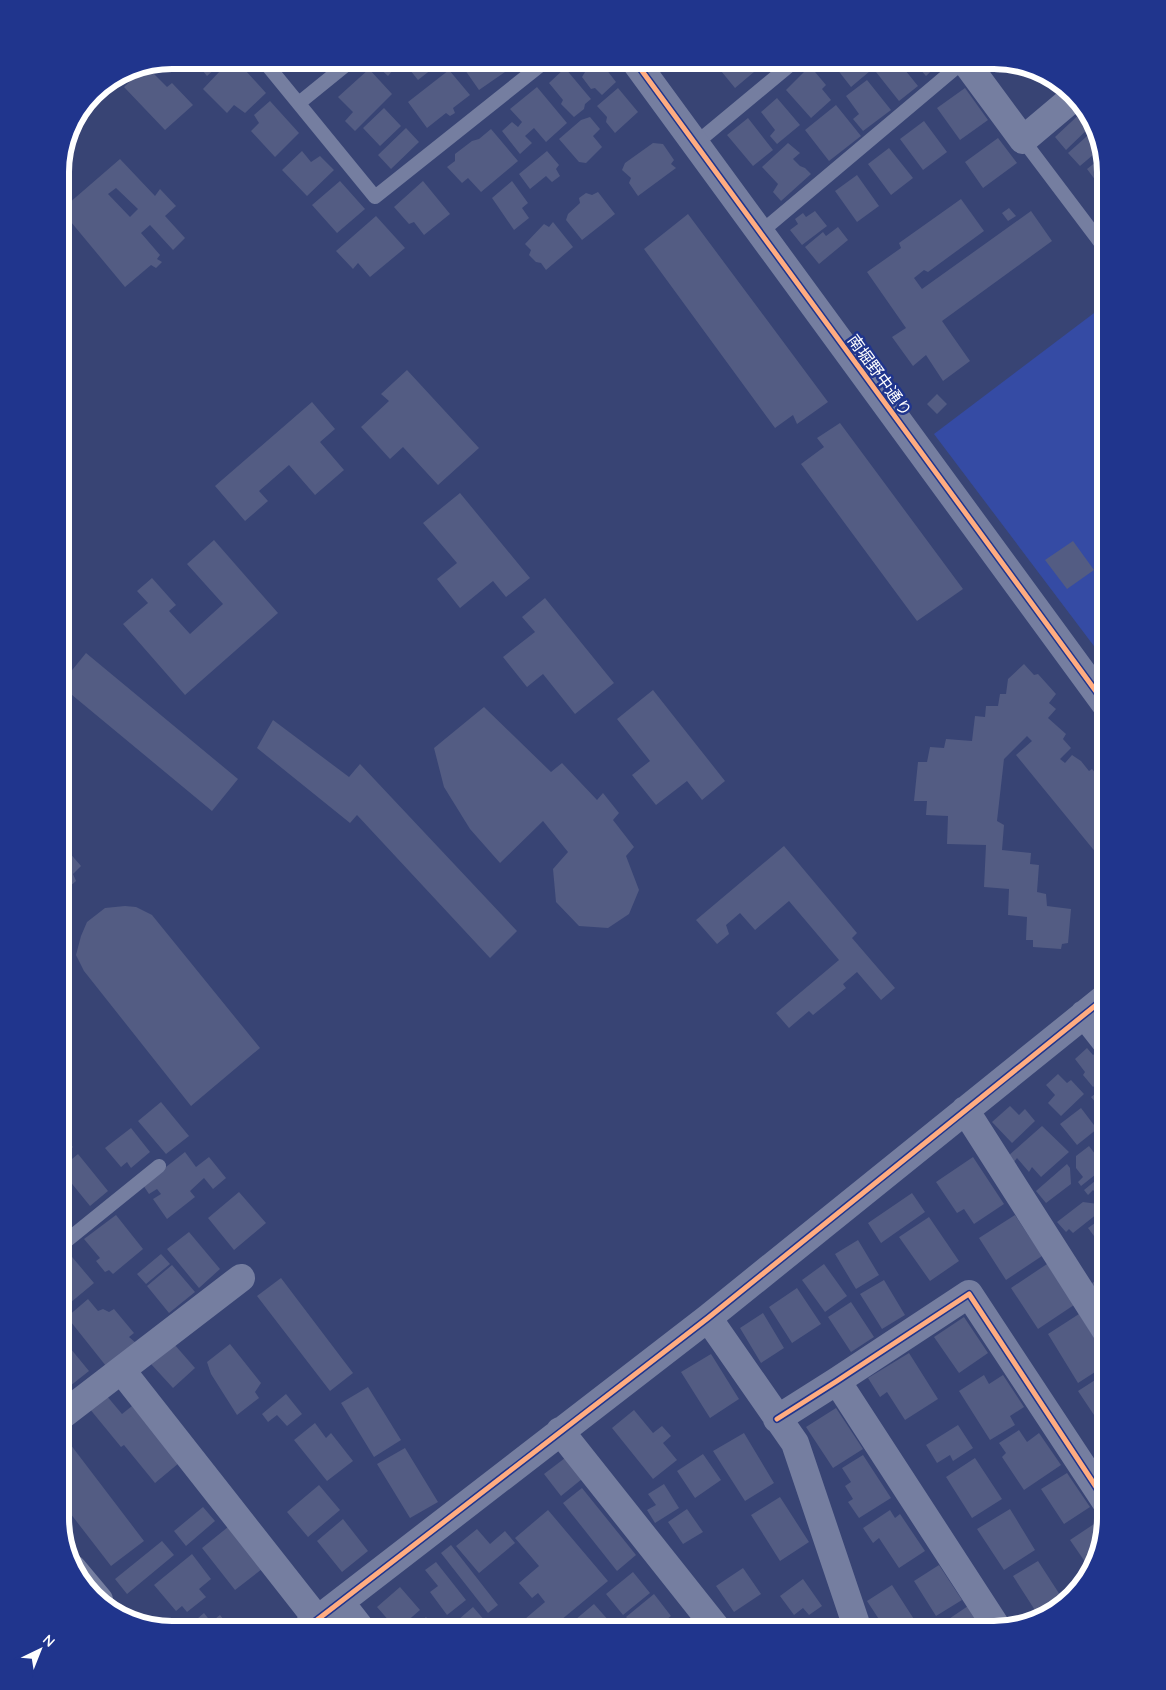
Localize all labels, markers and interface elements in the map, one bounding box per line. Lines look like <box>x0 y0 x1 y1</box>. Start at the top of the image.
street label: 南堀野中通り <box>844 330 916 420</box>
north arrow <box>15 1625 65 1675</box>
text: N <box>39 1630 59 1651</box>

